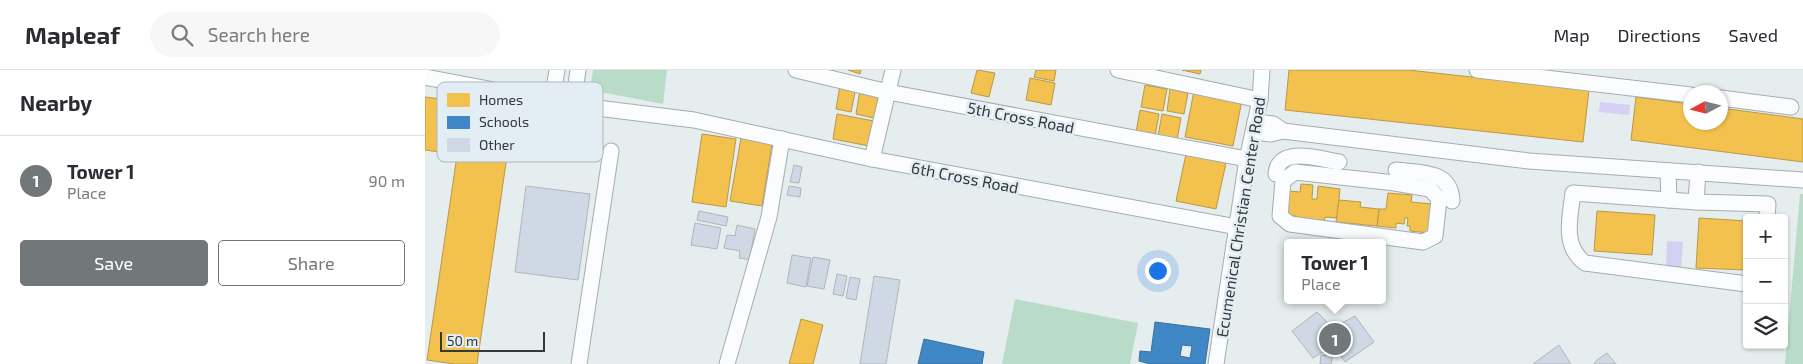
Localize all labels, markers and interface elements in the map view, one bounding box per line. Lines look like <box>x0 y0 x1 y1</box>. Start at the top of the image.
search box <box>150 12 500 57</box>
text: Mapleaf <box>25 20 120 49</box>
icon: search <box>168 21 196 49</box>
text: Search here <box>208 23 310 46</box>
text: Map <box>1553 24 1590 46</box>
text: Directions <box>1618 24 1701 46</box>
text: Saved <box>1729 24 1778 46</box>
legend <box>437 82 603 162</box>
north arrow <box>1683 85 1728 130</box>
text: Nearby <box>20 90 92 115</box>
text: Homes <box>479 91 523 108</box>
street label: Ecumenical Christian Center Road <box>1212 95 1268 339</box>
street label: 5th Cross Road <box>966 97 1076 137</box>
text: Schools <box>479 113 529 130</box>
text: Other <box>479 136 515 153</box>
street label: 6th Cross Road <box>910 157 1020 197</box>
text: Tower 1 <box>67 160 134 183</box>
text: 1 <box>33 171 39 190</box>
text: 90 m <box>369 171 405 190</box>
text: Place <box>67 183 106 202</box>
map controls <box>1743 214 1788 349</box>
button: + <box>1743 214 1788 259</box>
popup <box>1284 239 1386 304</box>
button: Save <box>20 240 208 286</box>
button: Share <box>218 240 405 286</box>
text: Tower 1 <box>1301 251 1369 274</box>
your location <box>1145 258 1171 284</box>
button: − <box>1743 259 1788 304</box>
text: Place <box>1301 274 1341 293</box>
button: layers <box>1743 304 1788 349</box>
pin: 1 <box>1319 320 1351 358</box>
scale bar <box>440 329 545 352</box>
text: 50 m <box>447 332 478 349</box>

